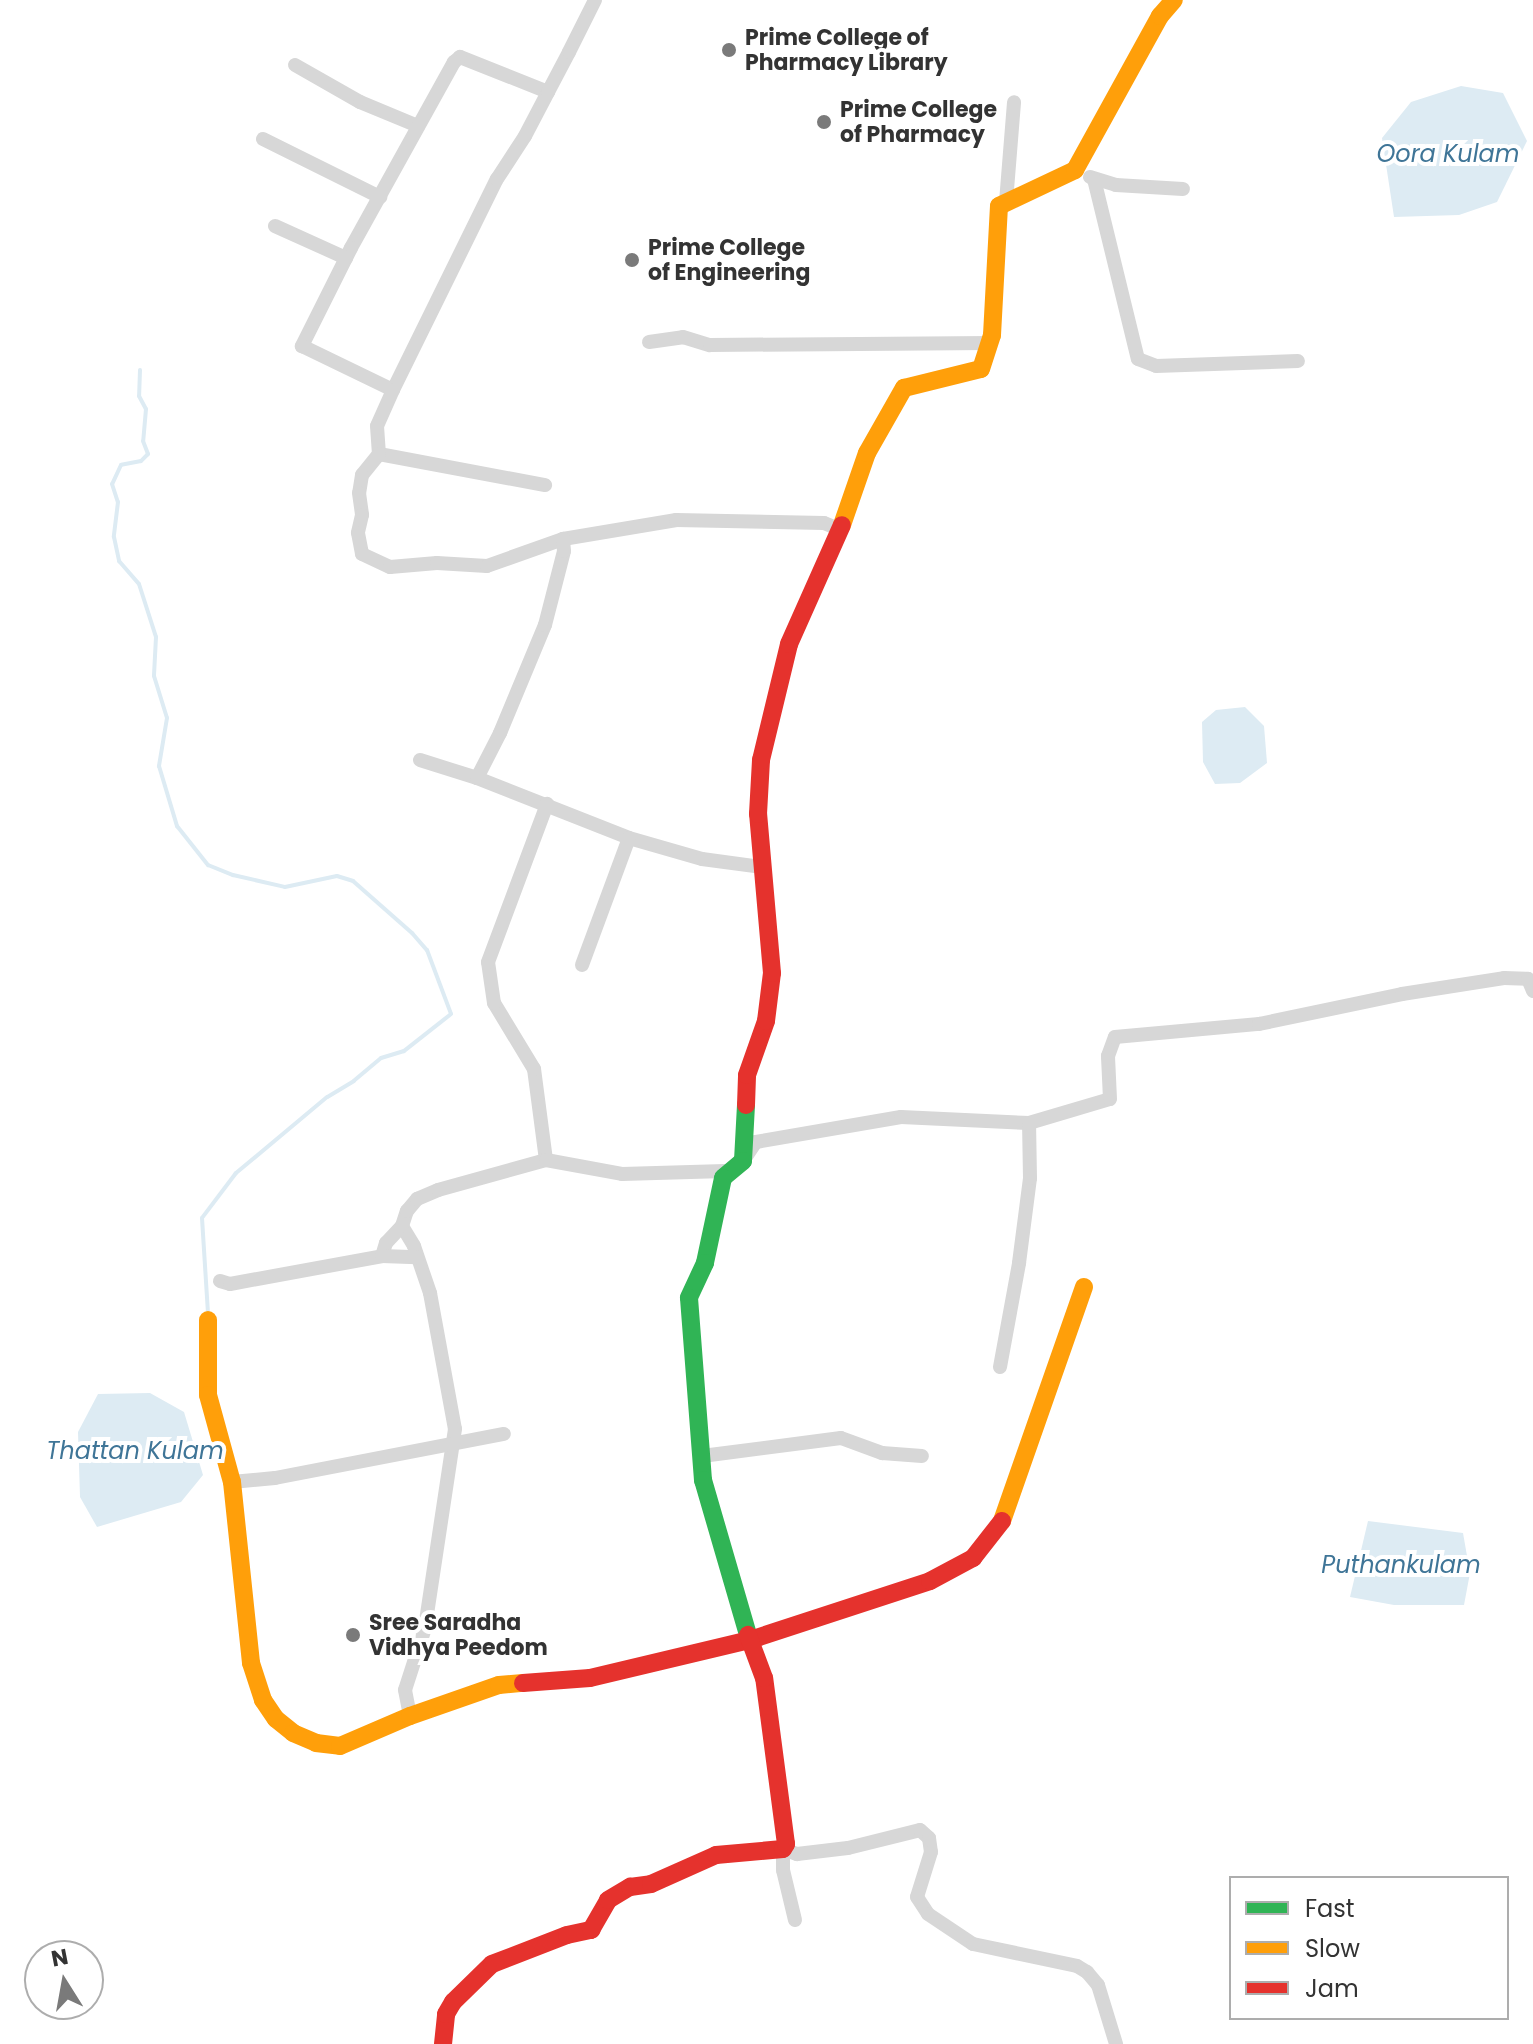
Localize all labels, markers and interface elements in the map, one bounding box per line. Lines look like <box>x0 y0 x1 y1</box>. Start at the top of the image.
place label: Prime College of Pharmacy Library <box>745 24 948 76</box>
marker: Prime College of Pharmacy Library <box>720 41 738 59</box>
place label: Prime College of Pharmacy <box>840 96 997 148</box>
marker: Prime College of Pharmacy <box>815 113 833 131</box>
water label: Oora Kulam <box>1376 140 1520 168</box>
place label: Prime College of Engineering <box>648 234 810 286</box>
marker: Prime College of Engineering <box>623 251 641 269</box>
water label: Thattan Kulam <box>46 1437 224 1465</box>
water label: Puthankulam <box>1321 1551 1481 1579</box>
place label: Sree Saradha Vidhya Peedom <box>369 1609 548 1660</box>
marker: Sree Saradha Vidhya Peedom <box>344 1626 362 1644</box>
legend <box>1229 1876 1509 2020</box>
text: Fast <box>1305 1892 1355 1925</box>
text: Slow <box>1305 1932 1360 1965</box>
north arrow <box>24 1940 104 2020</box>
text: N <box>49 1941 71 1975</box>
text: Jam <box>1305 1972 1359 2005</box>

